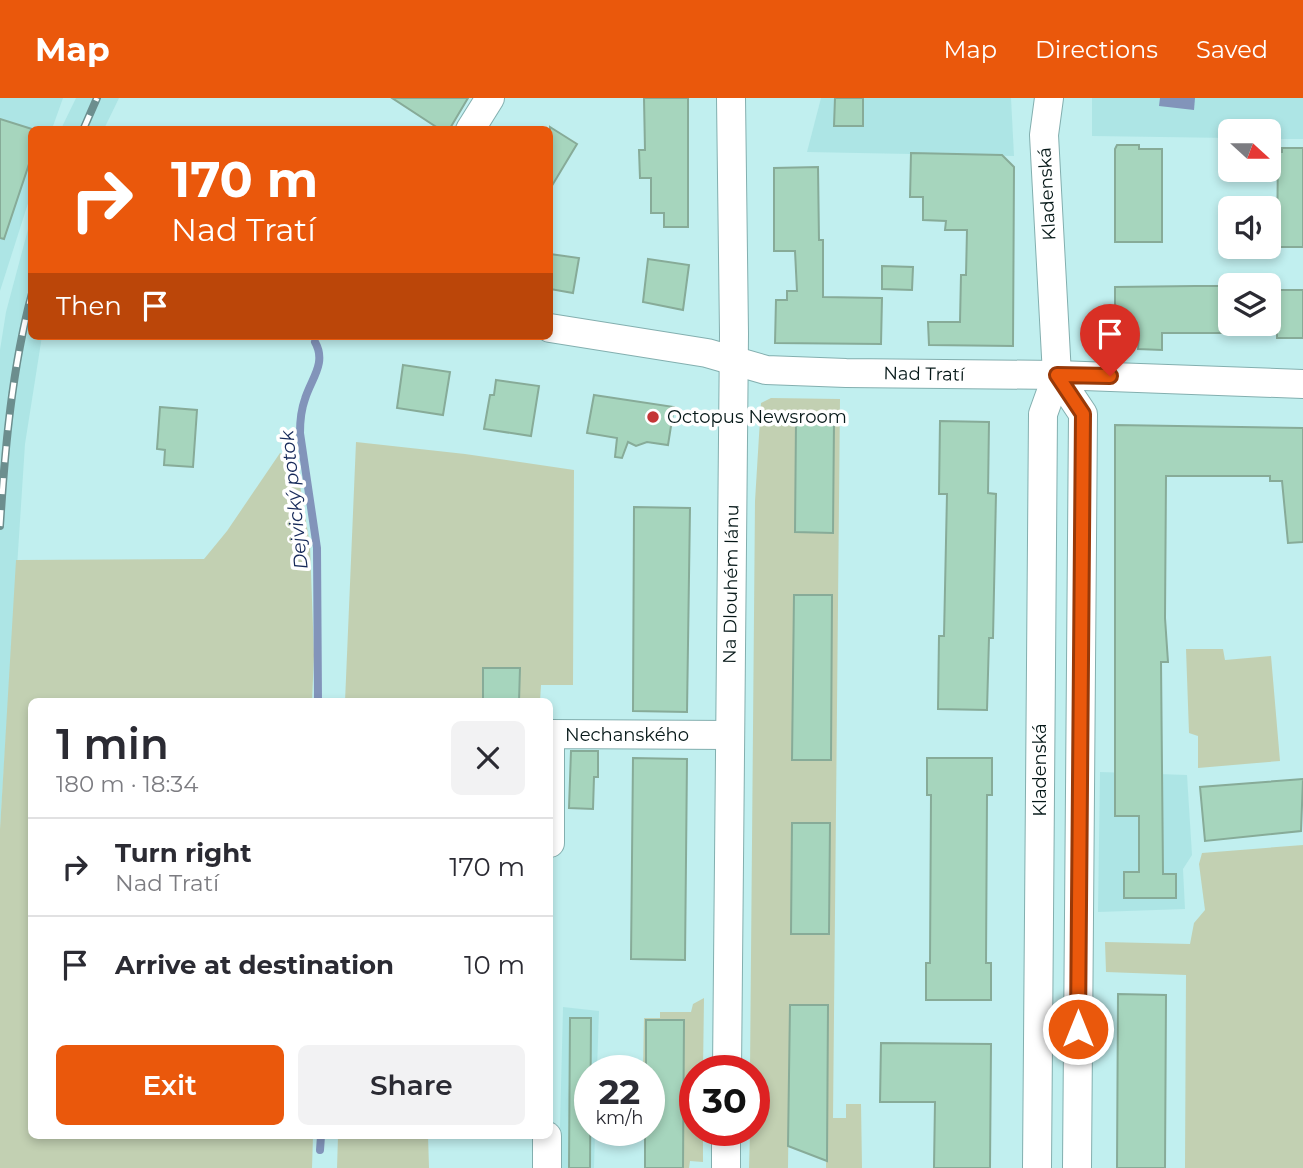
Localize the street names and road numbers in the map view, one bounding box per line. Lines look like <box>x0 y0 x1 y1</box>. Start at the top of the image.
street label: Kladenská <box>1034 147 1060 241</box>
street label: Nad Tratí <box>883 362 966 386</box>
street label: Na Dlouhém lánu <box>719 504 743 664</box>
street label: Kladenská <box>1029 723 1051 817</box>
street label: Nechanského <box>565 724 689 746</box>

